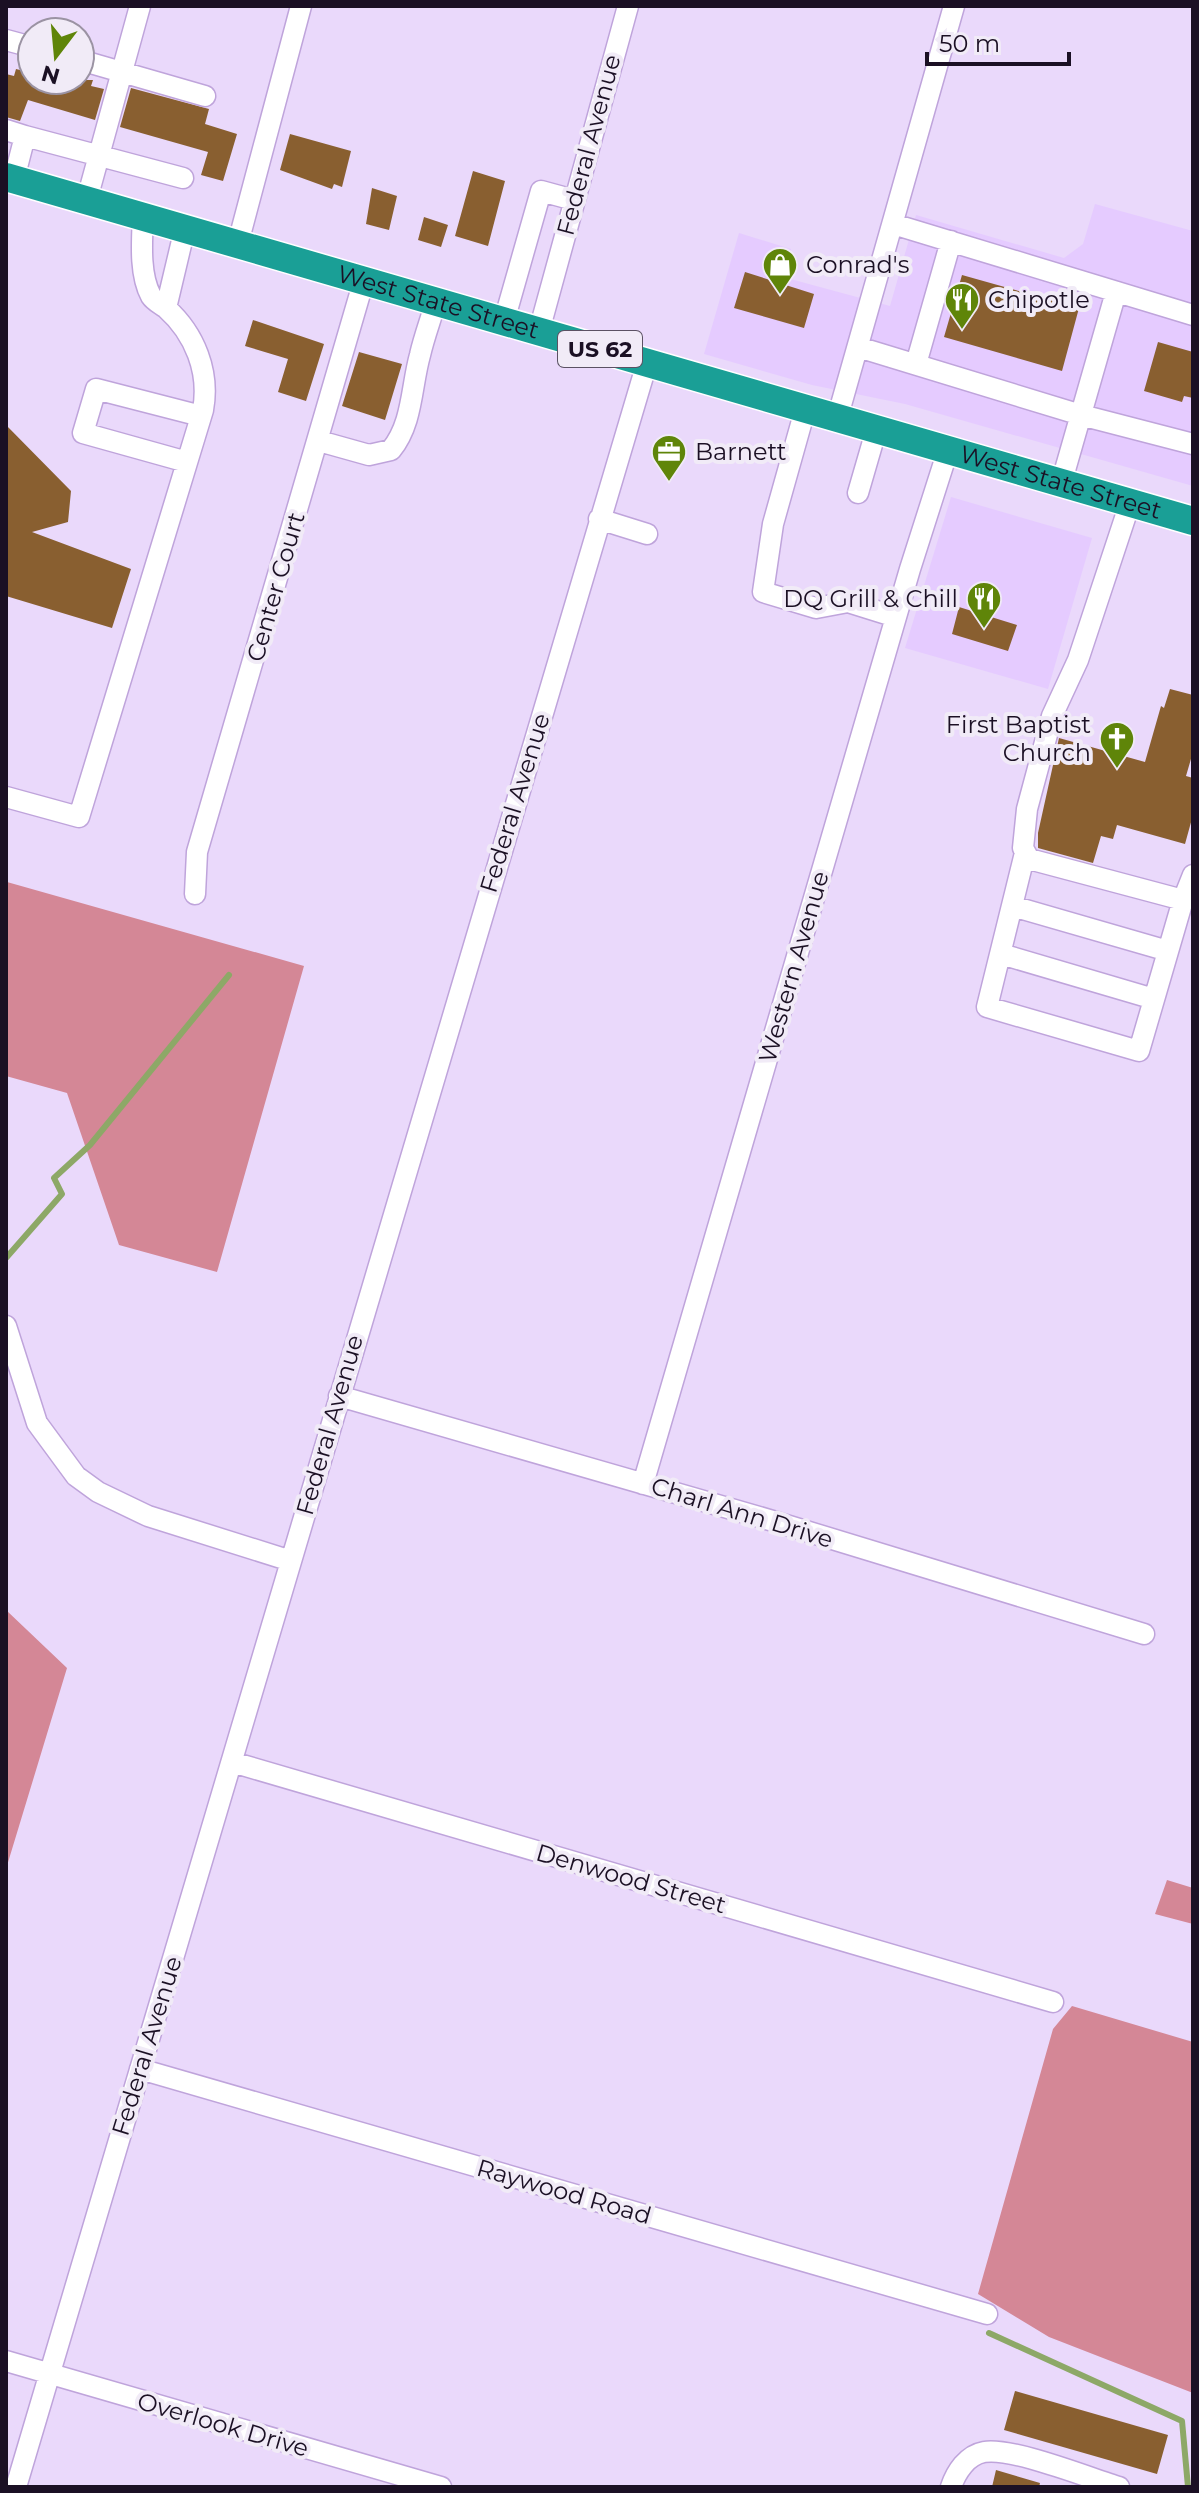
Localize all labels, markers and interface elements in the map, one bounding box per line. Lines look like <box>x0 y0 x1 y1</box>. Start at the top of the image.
north arrow <box>16 16 96 96</box>
scale bar <box>927 16 1069 66</box>
text: 50 m <box>939 29 1000 58</box>
street label: Federal Avenue <box>550 51 627 239</box>
text: N <box>38 59 63 90</box>
shop icon: Conrad's <box>761 246 799 296</box>
place label: Conrad's <box>806 250 909 279</box>
street label: West State Street <box>334 259 543 345</box>
restaurant icon: Chipotle <box>943 281 981 331</box>
place label: Chipotle <box>988 285 1090 314</box>
road number: US 62 <box>558 331 642 367</box>
office icon: Barnett <box>650 433 688 483</box>
place label: Barnett <box>695 437 787 466</box>
street label: West State Street <box>957 439 1165 525</box>
street label: Center Court <box>240 508 311 665</box>
restaurant icon: DQ Grill & Chill <box>965 580 1003 630</box>
place label: DQ Grill & Chill <box>783 584 958 613</box>
street label: Federal Avenue <box>473 710 556 896</box>
place label: First Baptist Church <box>946 710 1091 767</box>
church icon: First Baptist Church <box>1098 720 1136 770</box>
street label: Western Avenue <box>752 868 835 1066</box>
street label: Federal Avenue <box>290 1331 369 1518</box>
street label: Charl Ann Drive <box>648 1471 836 1554</box>
street label: Denwood Street <box>533 1838 730 1920</box>
street label: Federal Avenue <box>105 1953 188 2139</box>
street label: Raywood Road <box>474 2153 655 2230</box>
street label: Overlook Drive <box>134 2386 312 2463</box>

